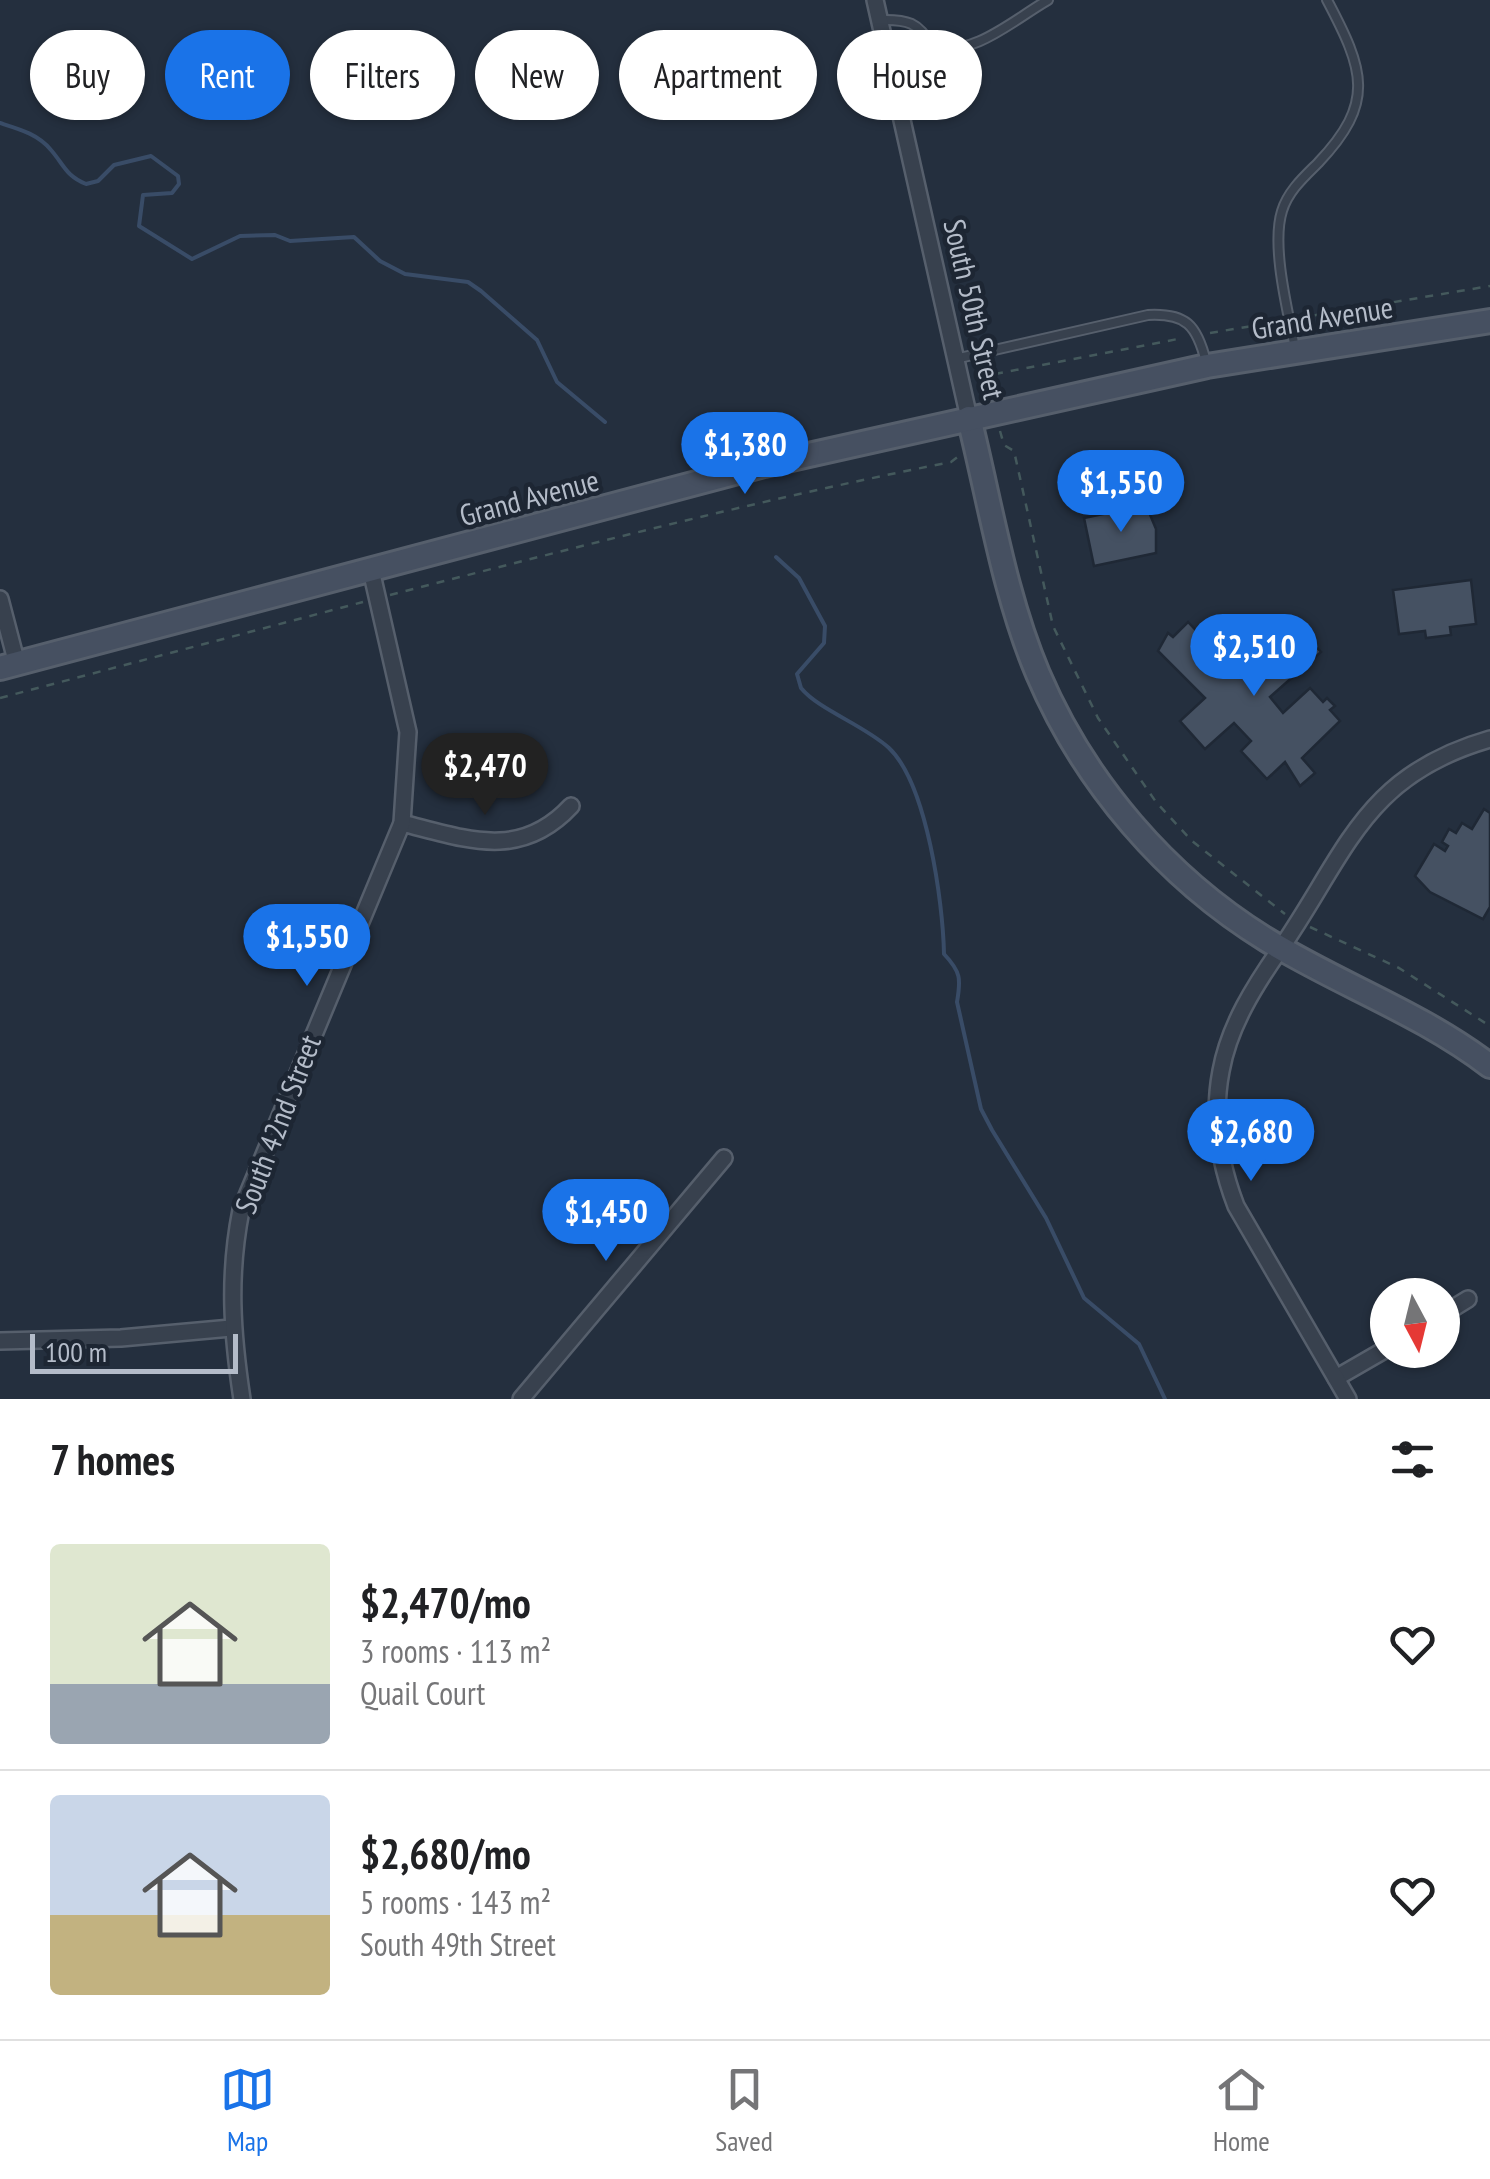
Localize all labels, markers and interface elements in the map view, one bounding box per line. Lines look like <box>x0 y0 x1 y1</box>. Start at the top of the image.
chip: Buy <box>30 30 145 120</box>
chip: Rent <box>165 30 290 120</box>
chip: Filters <box>310 30 455 120</box>
chip: New <box>475 30 599 120</box>
chip: Apartment <box>619 30 817 120</box>
chip: House <box>837 30 982 120</box>
street label: South 50th Street <box>935 215 1015 404</box>
street label: Grand Avenue <box>1249 287 1395 347</box>
pin: $1,380 <box>664 412 826 497</box>
text: $1,380 <box>703 423 787 465</box>
pin: $1,550 <box>1040 450 1202 535</box>
street label: Grand Avenue <box>455 460 603 534</box>
text: $1,550 <box>1079 461 1163 503</box>
pin: $2,510 <box>1173 614 1335 699</box>
text: $2,510 <box>1212 625 1296 667</box>
pin: $2,470 <box>404 733 566 818</box>
text: $2,470 <box>443 744 527 786</box>
pin: $1,550 <box>226 904 388 989</box>
text: $1,550 <box>265 915 349 957</box>
street label: South 42nd Street <box>225 1028 329 1219</box>
pin: $2,680 <box>1170 1099 1332 1184</box>
text: $2,680 <box>1209 1110 1293 1152</box>
pin: $1,450 <box>525 1179 687 1264</box>
text: $1,450 <box>564 1190 648 1232</box>
north arrow <box>1370 1278 1460 1368</box>
map controls <box>1370 1278 1460 1368</box>
scale bar <box>30 1329 238 1374</box>
text: 100 m <box>45 1333 107 1370</box>
text: 7 homes <box>50 1432 175 1487</box>
icon: filters <box>1385 1432 1440 1487</box>
text: $2,470/mo <box>360 1575 531 1630</box>
icon: home <box>130 1584 250 1704</box>
icon: heart <box>1385 1617 1440 1672</box>
text: 3 rooms · 113 m² <box>360 1630 551 1672</box>
text: Quail Court <box>360 1672 485 1714</box>
text: $2,680/mo <box>360 1826 531 1881</box>
icon: home <box>130 1835 250 1955</box>
icon: heart <box>1385 1868 1440 1923</box>
text: 5 rooms · 143 m² <box>360 1881 551 1923</box>
text: South 49th Street <box>360 1923 556 1965</box>
tab: Map <box>220 2062 275 2159</box>
tab: Saved <box>715 2062 773 2159</box>
tab: Home <box>1213 2062 1270 2159</box>

